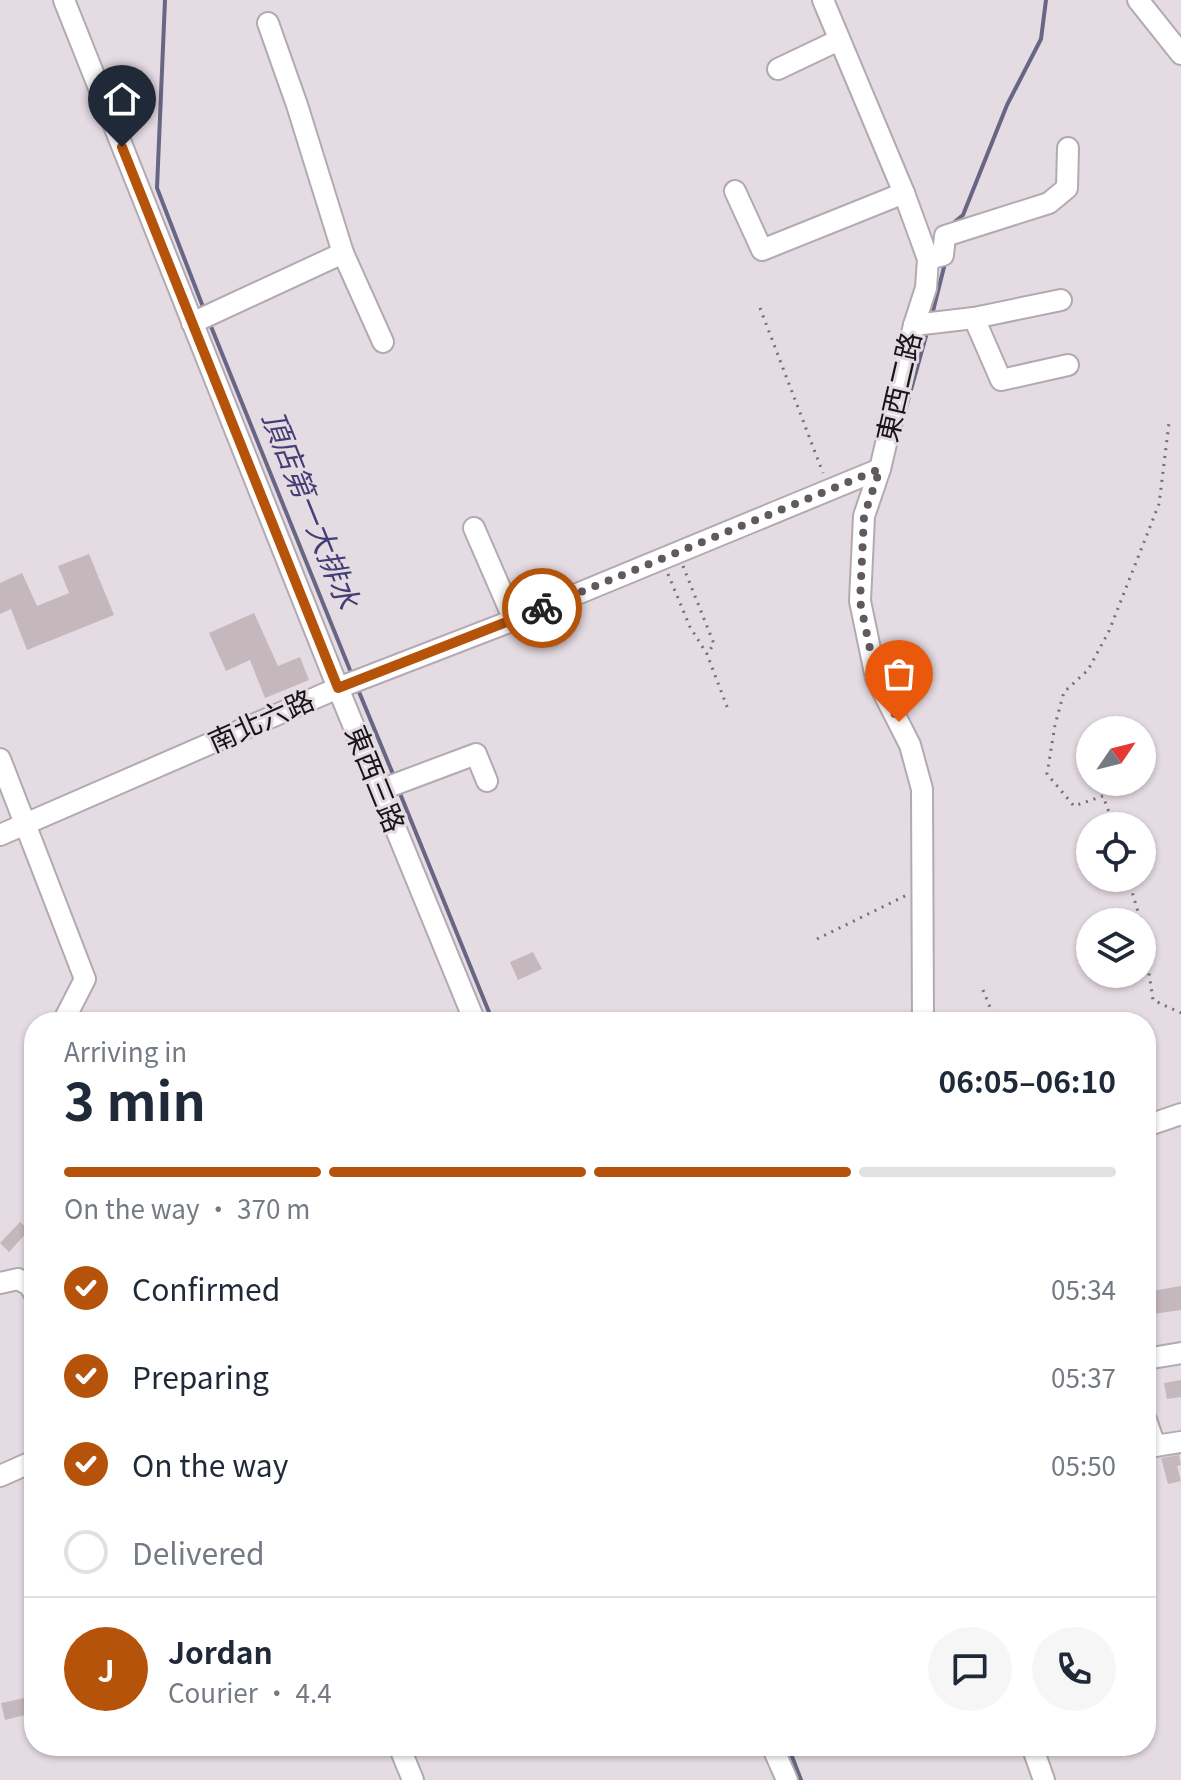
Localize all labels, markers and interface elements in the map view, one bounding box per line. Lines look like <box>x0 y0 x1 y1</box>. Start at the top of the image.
pin <box>88 65 156 147</box>
icon: home <box>100 77 144 121</box>
street label: 東西二路 <box>865 327 929 446</box>
water label: 頂店第一大排水 <box>253 403 373 616</box>
courier <box>502 568 582 648</box>
icon: bike <box>520 586 564 630</box>
pin <box>865 640 933 722</box>
icon: bag <box>877 652 921 696</box>
street label: 南北六路 <box>201 678 319 760</box>
north arrow <box>1076 716 1156 796</box>
map controls <box>1076 716 1156 988</box>
street label: 東西三路 <box>337 719 416 838</box>
button: locate <box>1076 812 1156 892</box>
button: layers <box>1076 908 1156 988</box>
text: Arriving in <box>64 1032 187 1069</box>
text: 06:05–06:10 <box>939 1058 1116 1102</box>
text: 3 min <box>64 1061 206 1136</box>
text: On the way · 370 m <box>64 1189 310 1226</box>
icon: check <box>64 1266 108 1310</box>
text: Confirmed <box>132 1266 280 1310</box>
text: 05:34 <box>1051 1270 1116 1307</box>
icon: check <box>64 1354 108 1398</box>
text: Preparing <box>132 1354 269 1398</box>
text: 05:37 <box>1051 1358 1116 1395</box>
icon: check <box>64 1442 108 1486</box>
text: On the way <box>132 1442 288 1486</box>
text: 05:50 <box>1051 1446 1116 1483</box>
text: Delivered <box>132 1530 265 1574</box>
button: chat <box>928 1627 1012 1711</box>
button: phone <box>1032 1627 1116 1711</box>
text: Jordan <box>168 1629 273 1673</box>
text: J <box>97 1647 115 1691</box>
text: Courier · 4.4 <box>168 1673 332 1710</box>

